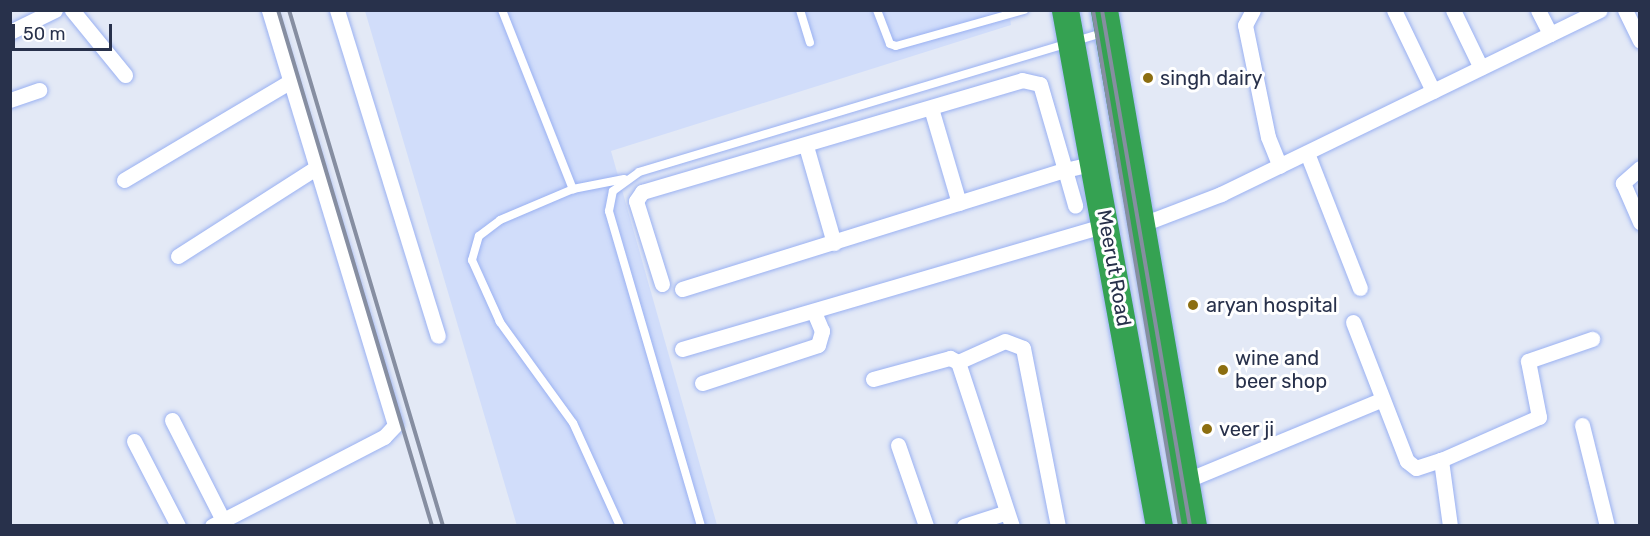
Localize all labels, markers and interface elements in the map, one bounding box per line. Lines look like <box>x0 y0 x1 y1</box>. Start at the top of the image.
scale bar <box>15 12 116 50</box>
text: 50 m <box>23 23 66 45</box>
place label: singh dairy <box>1160 66 1263 90</box>
marker: singh dairy <box>1141 71 1155 85</box>
street label: Meerut Road <box>1092 208 1136 328</box>
place label: aryan hospital <box>1206 293 1338 317</box>
marker: aryan hospital <box>1184 296 1202 314</box>
place label: wine and beer shop <box>1235 346 1328 393</box>
marker: wine and beer shop <box>1216 363 1230 377</box>
place label: veer ji <box>1219 417 1275 441</box>
marker: veer ji <box>1200 422 1214 436</box>

